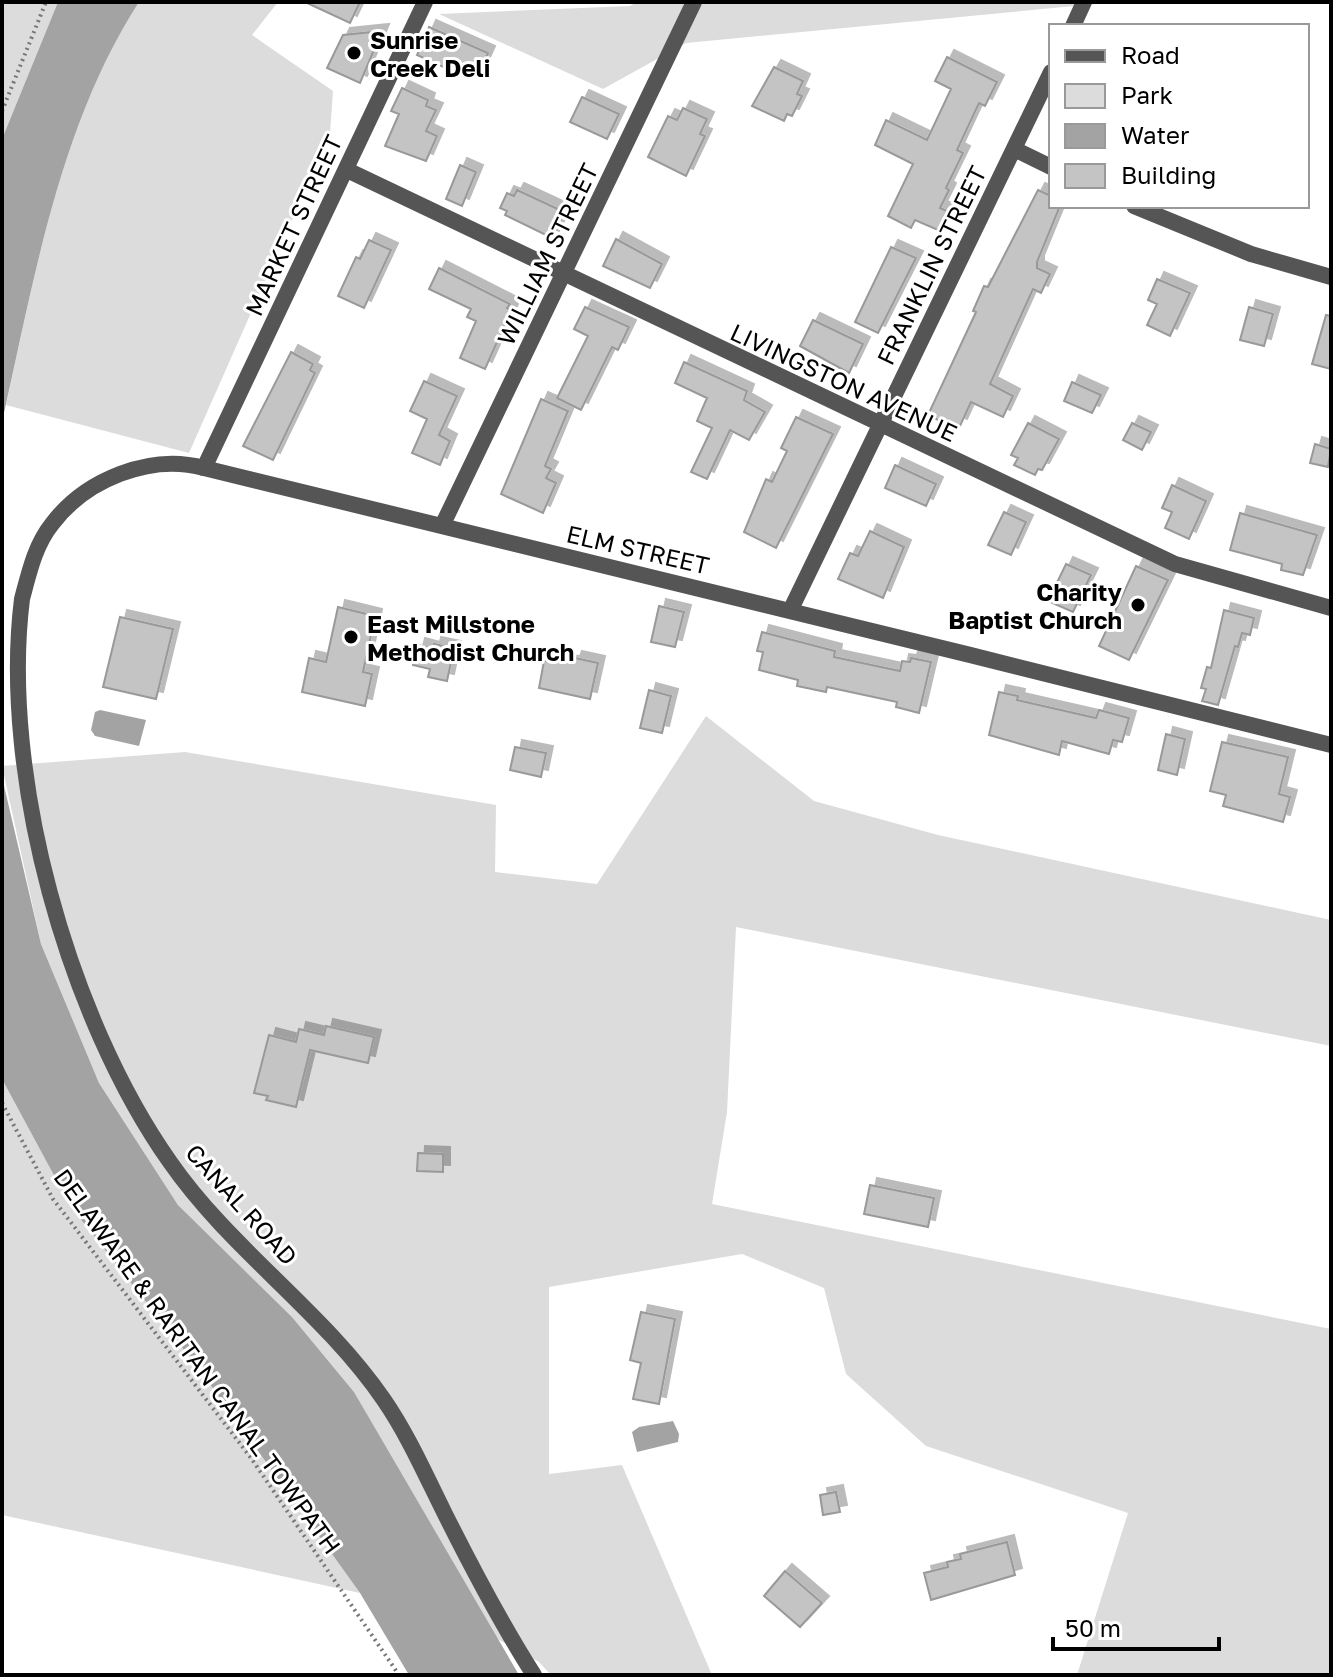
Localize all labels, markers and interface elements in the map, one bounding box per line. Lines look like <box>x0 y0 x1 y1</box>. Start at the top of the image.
legend <box>1049 24 1309 208</box>
place label: Sunrise Creek Deli <box>370 25 490 82</box>
text: Road <box>1121 40 1180 69</box>
marker: Sunrise Creek Deli <box>345 44 363 62</box>
text: Park <box>1121 80 1173 109</box>
text: Water <box>1121 120 1189 149</box>
street label: MARKET STREET <box>238 130 348 320</box>
street label: WILLIAM STREET <box>490 158 604 350</box>
text: Building <box>1121 160 1216 189</box>
street label: FRANKLIN STREET <box>870 161 992 369</box>
street label: LIVINGSTON AVENUE <box>726 317 962 447</box>
street label: ELM STREET <box>564 518 712 580</box>
place label: Charity Baptist Church <box>948 577 1123 634</box>
marker: Charity Baptist Church <box>1129 596 1147 614</box>
place label: East Millstone Methodist Church <box>367 609 574 666</box>
marker: East Millstone Methodist Church <box>342 628 360 646</box>
street label: CANAL ROAD <box>180 1138 304 1270</box>
street label: DELAWARE & RARITAN CANAL TOWPATH <box>49 1163 347 1559</box>
scale bar <box>1053 1601 1219 1651</box>
text: 50 m <box>1065 1613 1121 1642</box>

